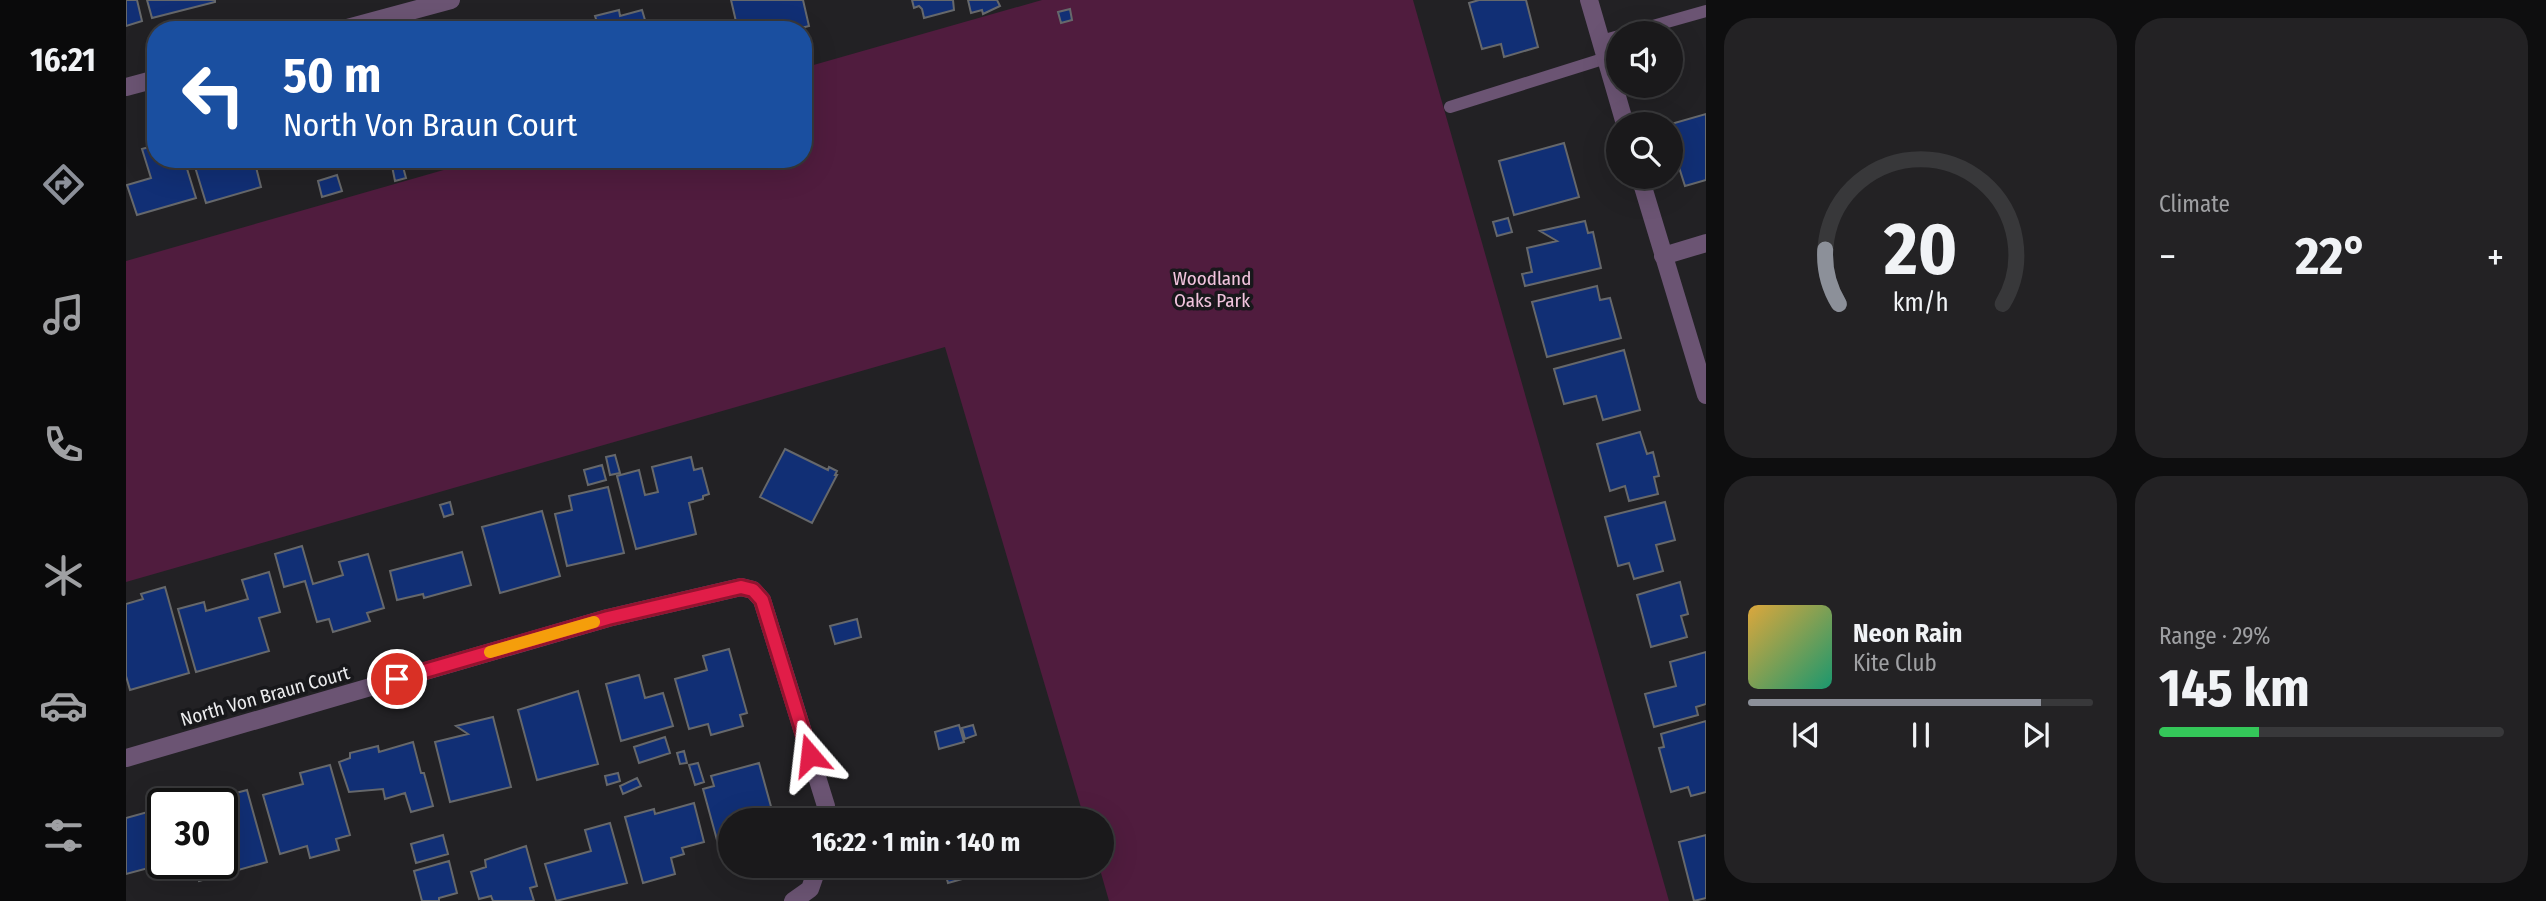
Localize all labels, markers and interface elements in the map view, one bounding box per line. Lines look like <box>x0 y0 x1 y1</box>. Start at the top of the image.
map controls <box>1606 21 1683 189</box>
button: sound <box>1606 21 1683 98</box>
text: 16:21 <box>30 41 96 79</box>
text: 50 m <box>283 46 381 105</box>
icon: left <box>168 49 259 140</box>
text: North Von Braun Court <box>283 106 577 144</box>
button: search <box>1606 112 1683 189</box>
icon: directions <box>39 160 88 209</box>
text: Climate <box>2159 190 2230 218</box>
text: 20 <box>1883 206 1957 293</box>
text: 22° <box>2295 225 2368 288</box>
text: − <box>2159 234 2176 280</box>
text: + <box>2487 234 2504 280</box>
park label: Woodland Oaks Park <box>1173 267 1251 312</box>
text: km/h <box>1893 288 1948 318</box>
icon: music <box>39 290 88 339</box>
icon: phone <box>39 420 88 469</box>
icon: climate <box>39 551 88 600</box>
text: Neon Rain <box>1853 618 1962 649</box>
text: Range · 29% <box>2159 622 2271 650</box>
pin <box>367 649 427 709</box>
text: Kite Club <box>1853 649 1937 677</box>
text: 145 km <box>2159 657 2310 720</box>
icon: arrive <box>378 660 416 698</box>
street label: North Von Braun Court <box>178 661 353 731</box>
icon: car <box>39 681 88 730</box>
icon: previous <box>1787 716 1825 754</box>
icon: pause <box>1902 716 1940 754</box>
icon: next <box>2017 716 2055 754</box>
position arrow <box>773 718 847 792</box>
speed limit sign: 30 <box>147 788 238 879</box>
icon: filters <box>39 811 88 860</box>
text: 16:22 · 1 min · 140 m <box>812 827 1020 858</box>

